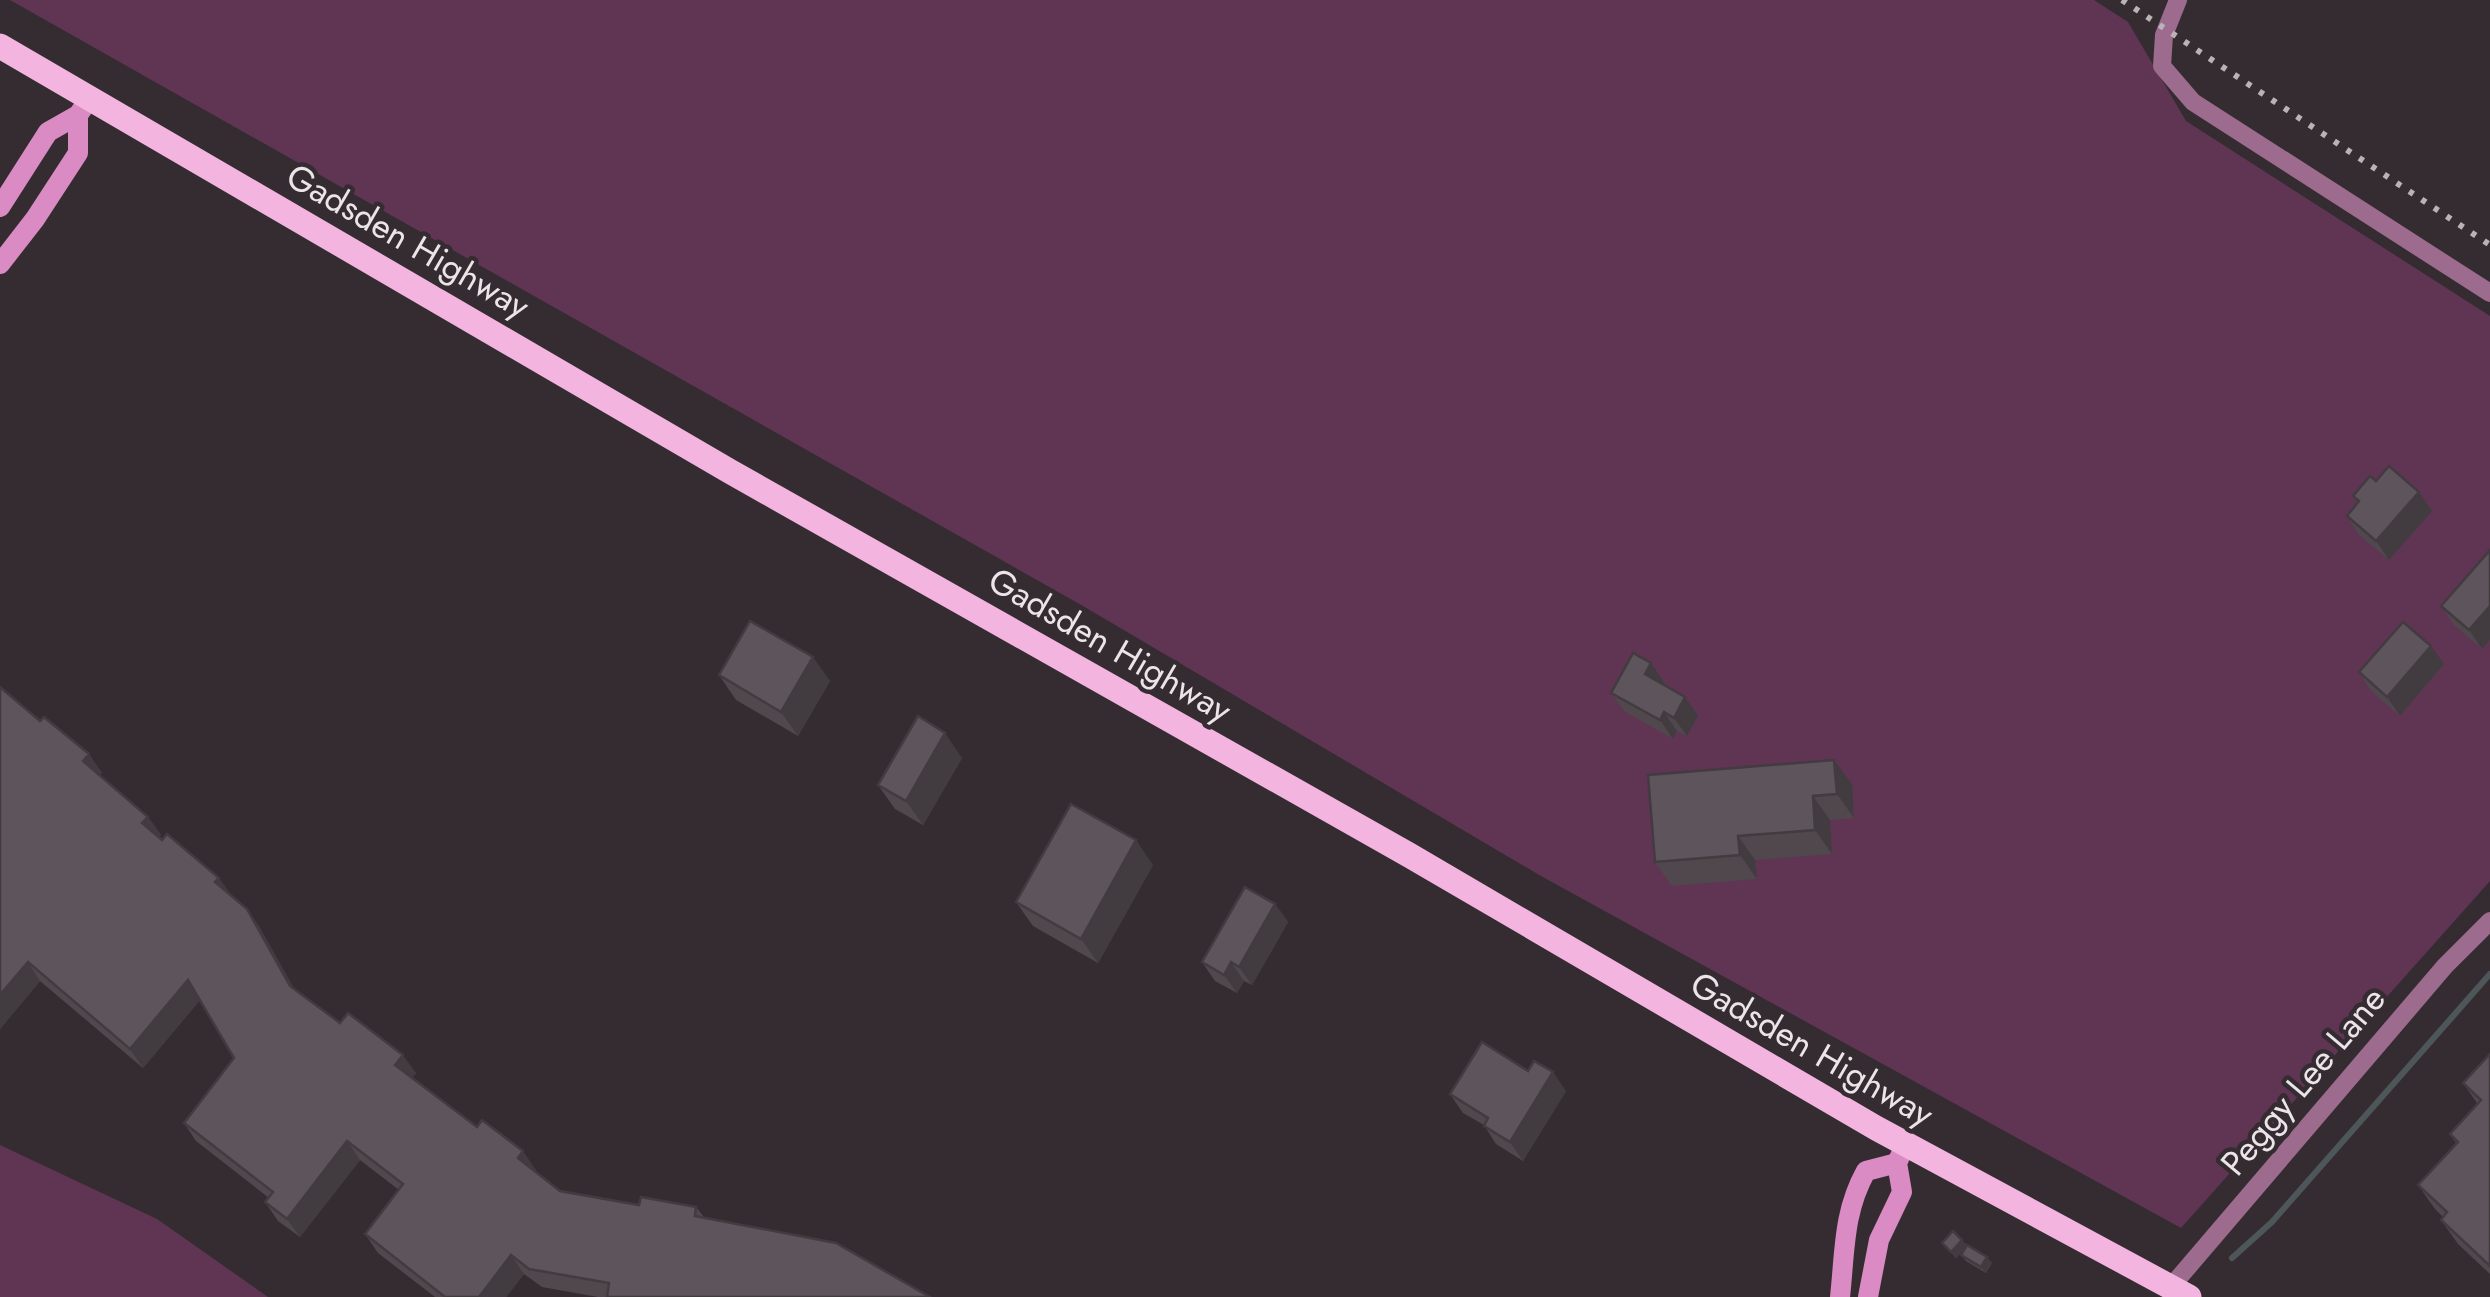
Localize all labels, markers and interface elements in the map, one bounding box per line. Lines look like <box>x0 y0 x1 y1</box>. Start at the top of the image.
street label: Gadsden Highway <box>277 151 539 331</box>
street label: Gadsden Highway <box>979 555 1241 735</box>
street label: Gadsden Highway <box>1681 959 1943 1139</box>
street label: Peggy Lee Lane <box>2209 976 2397 1186</box>

